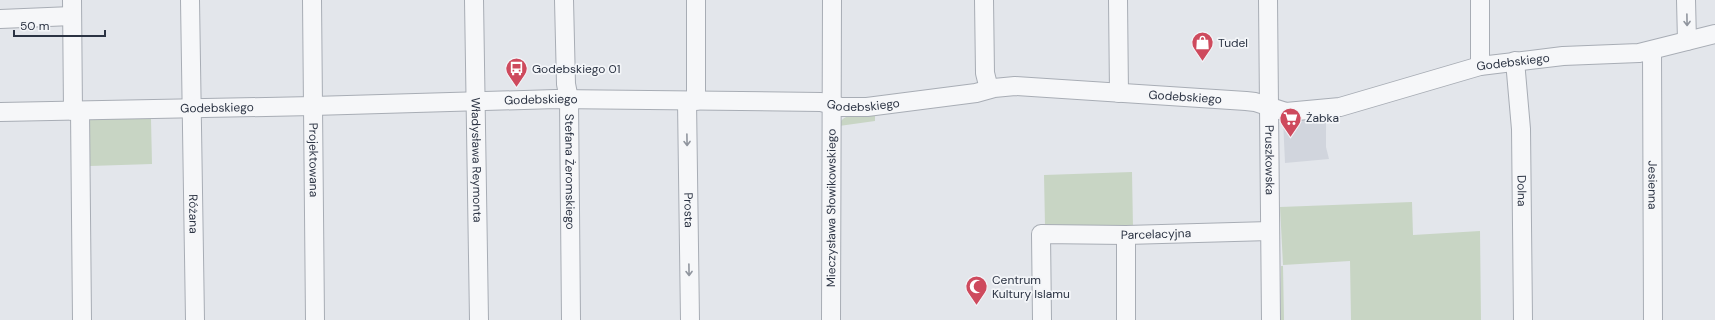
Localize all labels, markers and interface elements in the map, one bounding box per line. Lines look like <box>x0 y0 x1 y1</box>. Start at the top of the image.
scale bar <box>14 12 105 38</box>
one-way arrow <box>1683 13 1691 26</box>
text: 50 m <box>20 18 49 34</box>
shop icon: Tudel <box>1190 30 1216 63</box>
place label: Tudel <box>1218 35 1248 51</box>
street label: Godebskiego <box>1476 50 1550 74</box>
bus stop icon: Godebskiego 01 <box>503 56 529 89</box>
place label: Godebskiego 01 <box>532 61 621 77</box>
street label: Godebskiego <box>1148 87 1222 107</box>
street label: Godebskiego <box>504 91 578 108</box>
street label: Godebskiego <box>825 95 901 115</box>
street label: Władysława Reymonta <box>468 97 485 223</box>
street label: Godebskiego <box>180 99 254 117</box>
supermarket icon: Żabka <box>1278 105 1304 138</box>
place label: Żabka <box>1306 110 1339 126</box>
street label: Stefana Żeromskiego <box>561 114 578 230</box>
street label: Projektowana <box>305 123 322 197</box>
street label: Pruszkowska <box>1261 125 1278 195</box>
street label: Mieczysława Słowikowskiego <box>823 129 840 287</box>
one-way arrow <box>683 133 691 146</box>
street label: Jesienna <box>1644 161 1661 209</box>
street label: Dolna <box>1513 175 1530 207</box>
street label: Prosta <box>680 192 697 228</box>
street label: Różana <box>185 194 202 234</box>
street label: Parcelacyjna <box>1121 225 1191 243</box>
one-way arrow <box>685 263 693 276</box>
place label: Centrum Kultury Islamu <box>992 272 1070 302</box>
mosque icon: Centrum Kultury Islamu <box>963 274 989 307</box>

